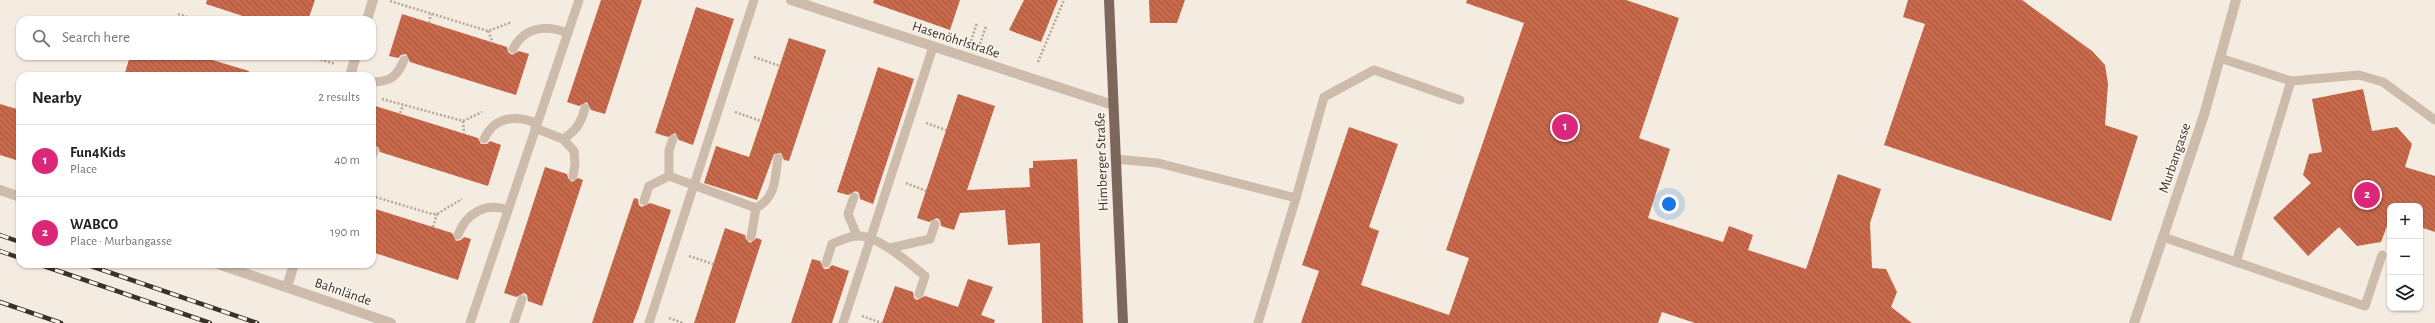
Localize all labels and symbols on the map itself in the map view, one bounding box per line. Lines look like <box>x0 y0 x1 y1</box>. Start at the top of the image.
street label: Hasenöhrlstraße <box>910 19 1002 61</box>
street label: Himberger Straße <box>1093 112 1111 212</box>
pin: 1 <box>1552 112 1578 142</box>
street label: Murbangasse <box>2157 121 2193 195</box>
pin: 2 <box>2354 180 2380 210</box>
your location <box>1659 194 1679 214</box>
street label: Bahnlände <box>313 276 373 308</box>

